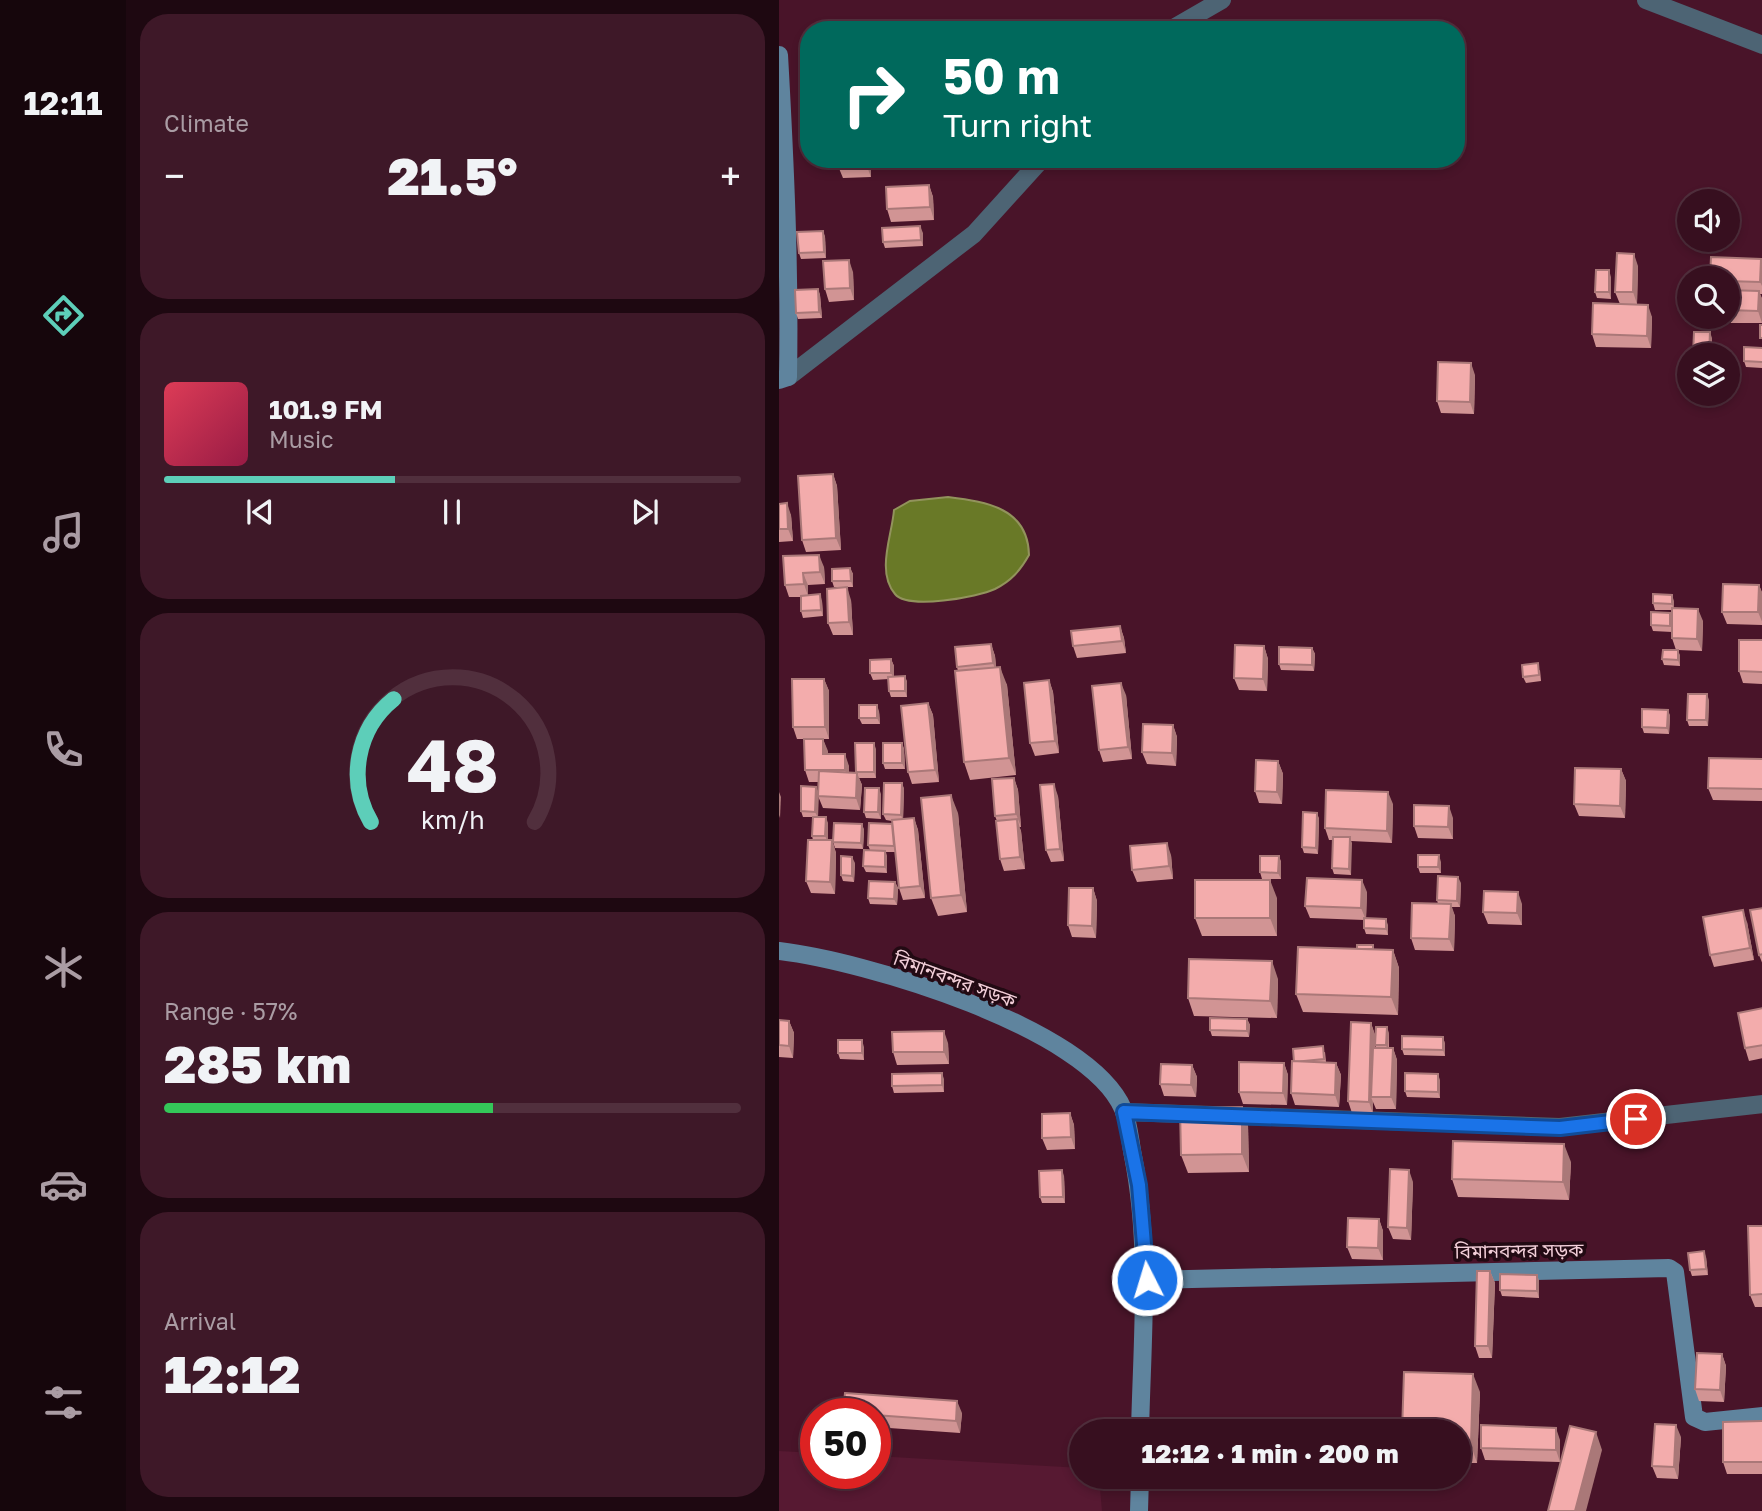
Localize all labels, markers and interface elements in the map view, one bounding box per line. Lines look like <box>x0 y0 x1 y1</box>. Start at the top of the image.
text: 50 m <box>943 46 1060 105</box>
icon: right <box>828 49 919 140</box>
text: 12:11 <box>23 84 103 122</box>
text: Turn right <box>943 106 1092 144</box>
text: Climate <box>164 109 249 137</box>
text: 21.5° <box>388 144 517 206</box>
text: − <box>164 153 185 198</box>
text: + <box>720 153 741 198</box>
map controls <box>1677 189 1740 406</box>
button: sound <box>1677 189 1740 252</box>
button: search <box>1677 266 1740 329</box>
icon: directions <box>39 291 88 340</box>
button: layers <box>1677 343 1740 406</box>
text: 101.9 FM <box>269 394 383 425</box>
text: Music <box>269 425 334 453</box>
icon: previous <box>241 493 279 531</box>
icon: pause <box>433 493 471 531</box>
icon: next <box>626 493 664 531</box>
icon: music <box>39 508 88 557</box>
text: 48 <box>406 721 499 808</box>
icon: phone <box>39 725 88 774</box>
text: km/h <box>421 803 484 834</box>
icon: climate <box>39 943 88 992</box>
street label: বিমানবন্দর সড়ক <box>890 946 1020 1012</box>
text: Range · 57% <box>164 997 297 1025</box>
text: 285 km <box>164 1032 351 1094</box>
pin <box>1606 1089 1666 1149</box>
icon: arrive <box>1617 1100 1655 1138</box>
icon: car <box>39 1160 88 1209</box>
street label: বিমানবন্দর সড়ক <box>1453 1237 1584 1263</box>
position arrow <box>1110 1243 1184 1317</box>
text: Arrival <box>164 1307 236 1335</box>
text: 12:12 <box>164 1342 301 1404</box>
icon: filters <box>39 1378 88 1427</box>
speed limit sign: 50 <box>800 1398 891 1489</box>
text: 12:12 · 1 min · 200 m <box>1141 1438 1399 1469</box>

